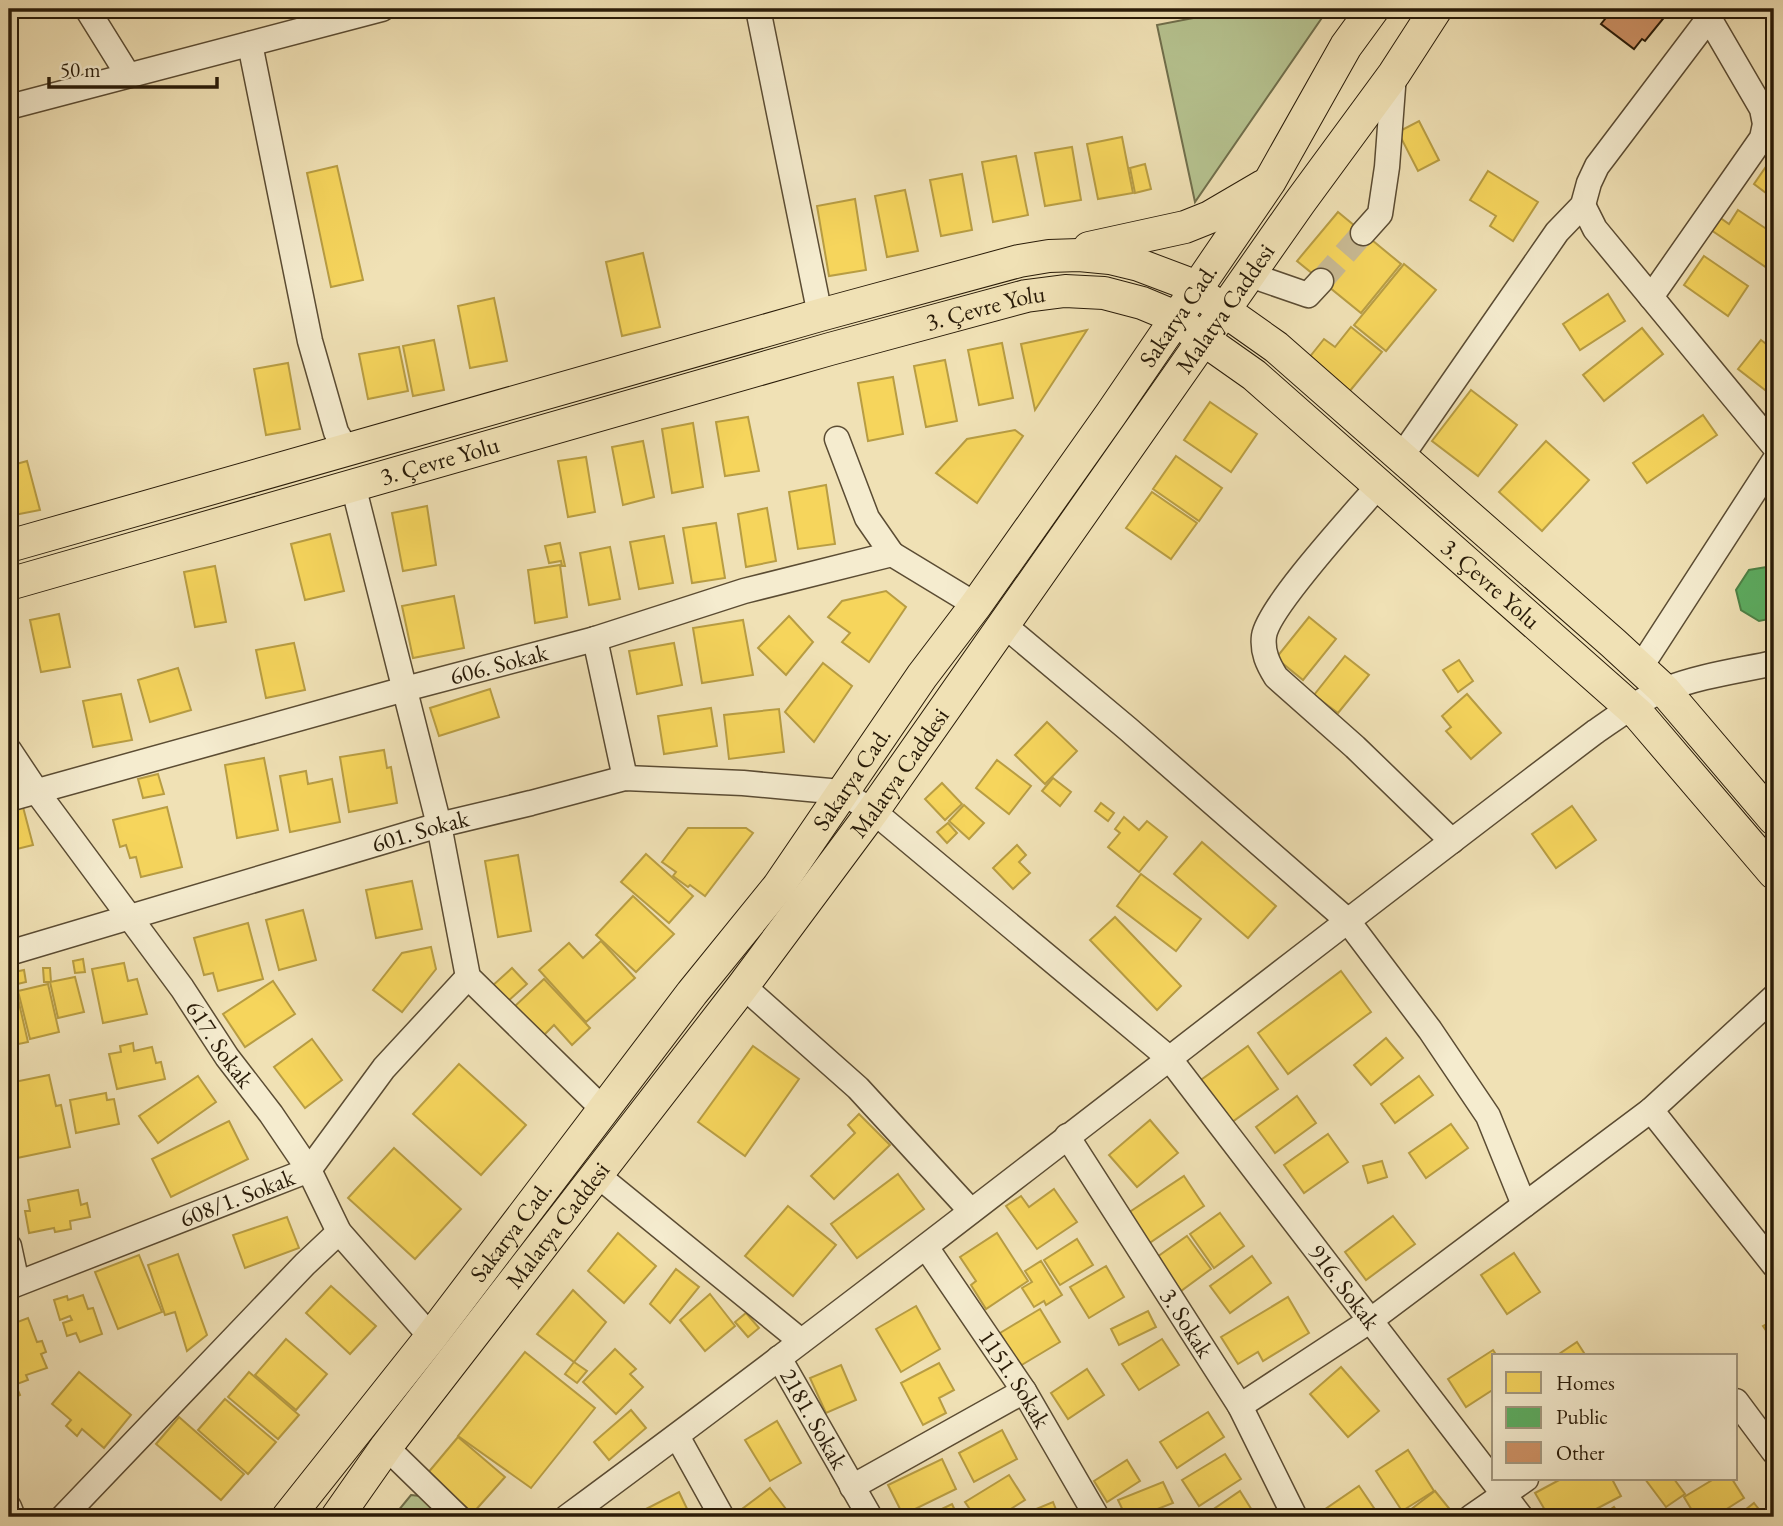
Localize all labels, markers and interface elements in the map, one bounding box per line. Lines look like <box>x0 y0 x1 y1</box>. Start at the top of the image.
scale bar <box>49 46 217 90</box>
text: 50 m <box>60 56 101 83</box>
street label: Malatya Caddesi <box>1168 237 1281 380</box>
street label: Sakarya Cad. <box>1132 258 1224 373</box>
street label: 3. Çevre Yolu <box>922 278 1047 337</box>
street label: 3. Çevre Yolu <box>376 428 503 492</box>
street label: 3. Çevre Yolu <box>1435 531 1547 636</box>
street label: 606. Sokak <box>447 636 552 692</box>
street label: Malatya Caddesi <box>843 701 956 844</box>
street label: Sakarya Cad. <box>805 721 898 836</box>
street label: 601. Sokak <box>368 802 473 859</box>
street label: 617. Sokak <box>179 994 262 1095</box>
street label: Malatya Caddesi <box>499 1155 616 1295</box>
street label: 608/1. Sokak <box>175 1161 300 1234</box>
street label: Sakarya Cad. <box>462 1175 559 1288</box>
street label: 916. Sokak <box>1302 1237 1388 1336</box>
street label: 3. Sokak <box>1153 1282 1221 1364</box>
street label: 1151. Sokak <box>972 1323 1058 1434</box>
legend <box>1492 1354 1738 1480</box>
street label: 2181. Sokak <box>773 1363 856 1475</box>
text: Homes <box>1556 1369 1615 1396</box>
text: Public <box>1556 1403 1608 1430</box>
text: Other <box>1556 1439 1605 1466</box>

